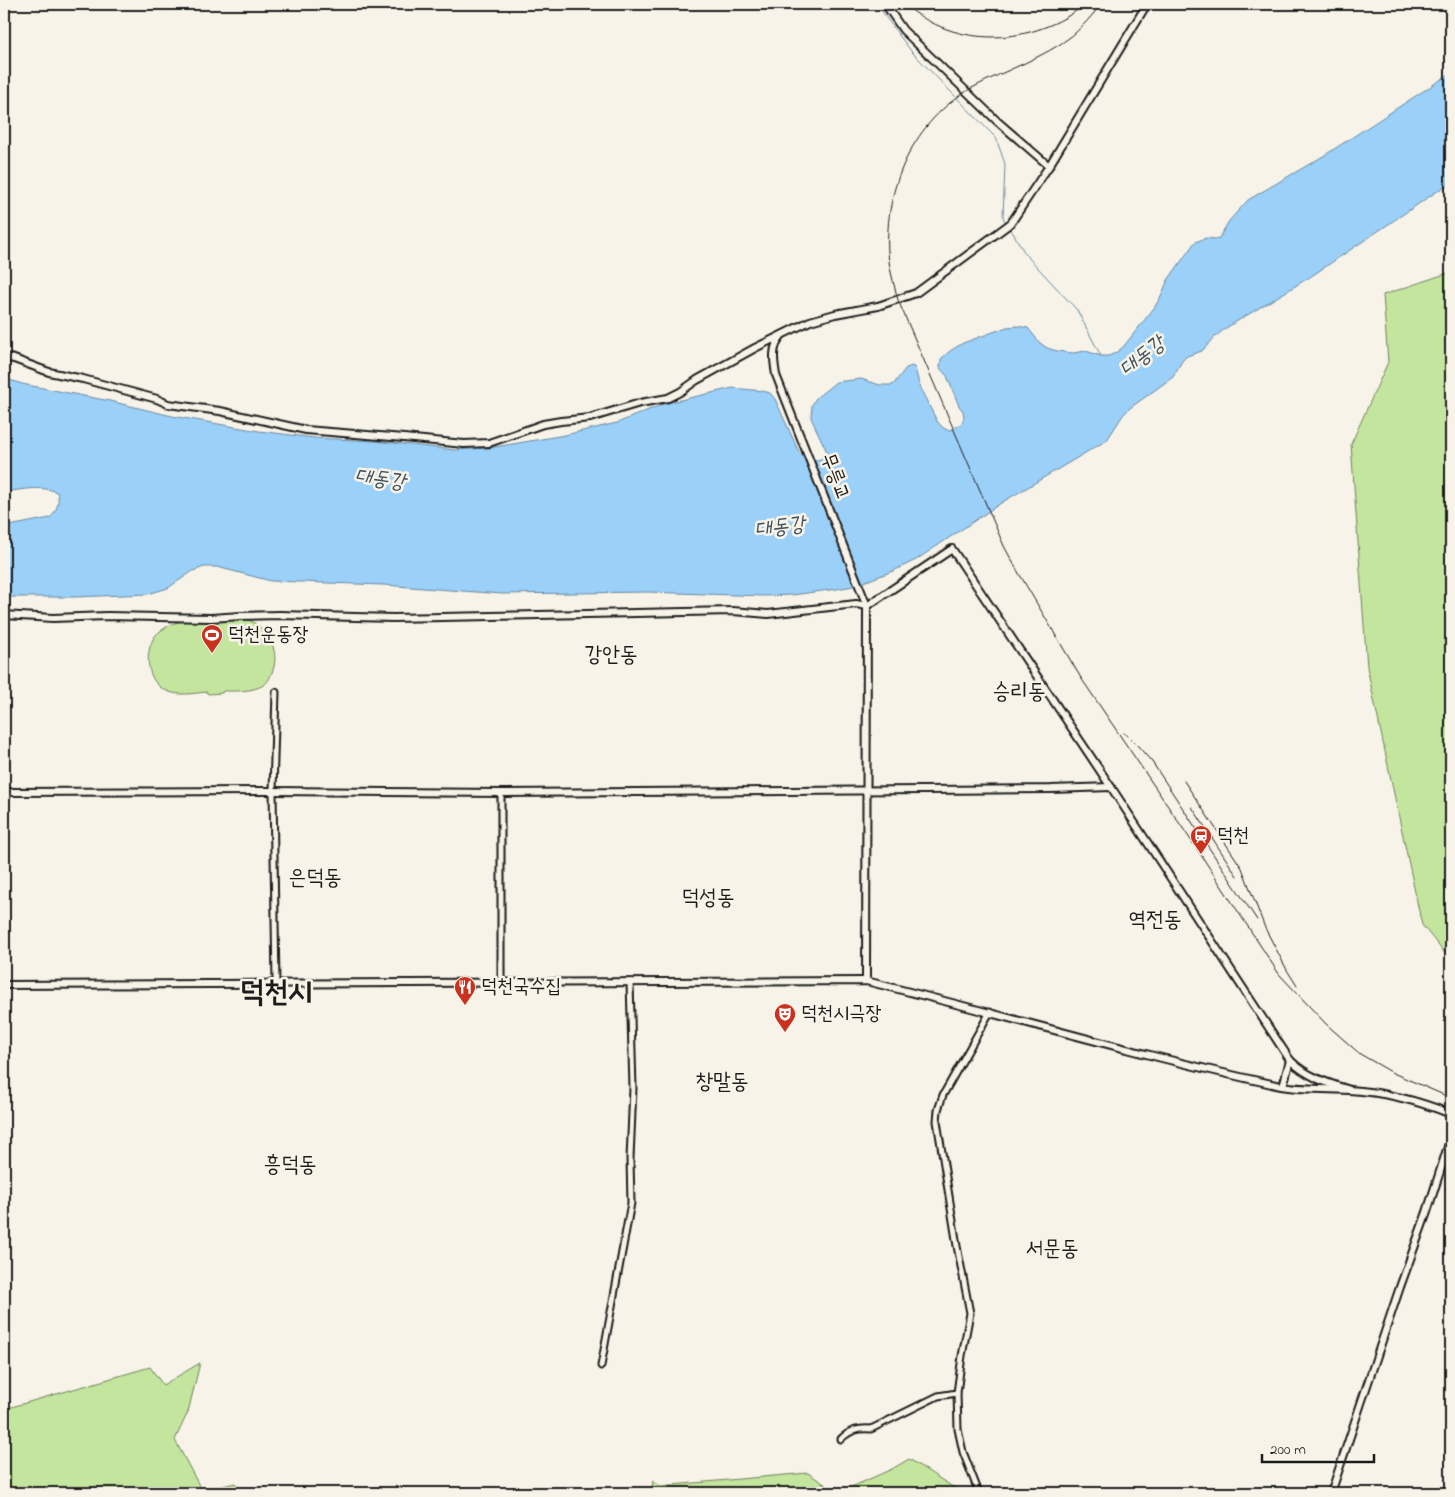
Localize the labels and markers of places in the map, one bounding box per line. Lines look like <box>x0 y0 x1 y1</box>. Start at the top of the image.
place label: 덕천운동장 <box>228 621 308 650</box>
sports icon: 덕천운동장 <box>200 623 224 654</box>
place label: 덕천 <box>1217 822 1249 851</box>
station icon: 덕천 <box>1189 824 1213 855</box>
place label: 덕천국수집 <box>481 973 561 1002</box>
restaurant icon: 덕천국수집 <box>453 975 477 1006</box>
place label: 덕천시극장 <box>801 1000 881 1029</box>
theatre icon: 덕천시극장 <box>773 1002 797 1033</box>

